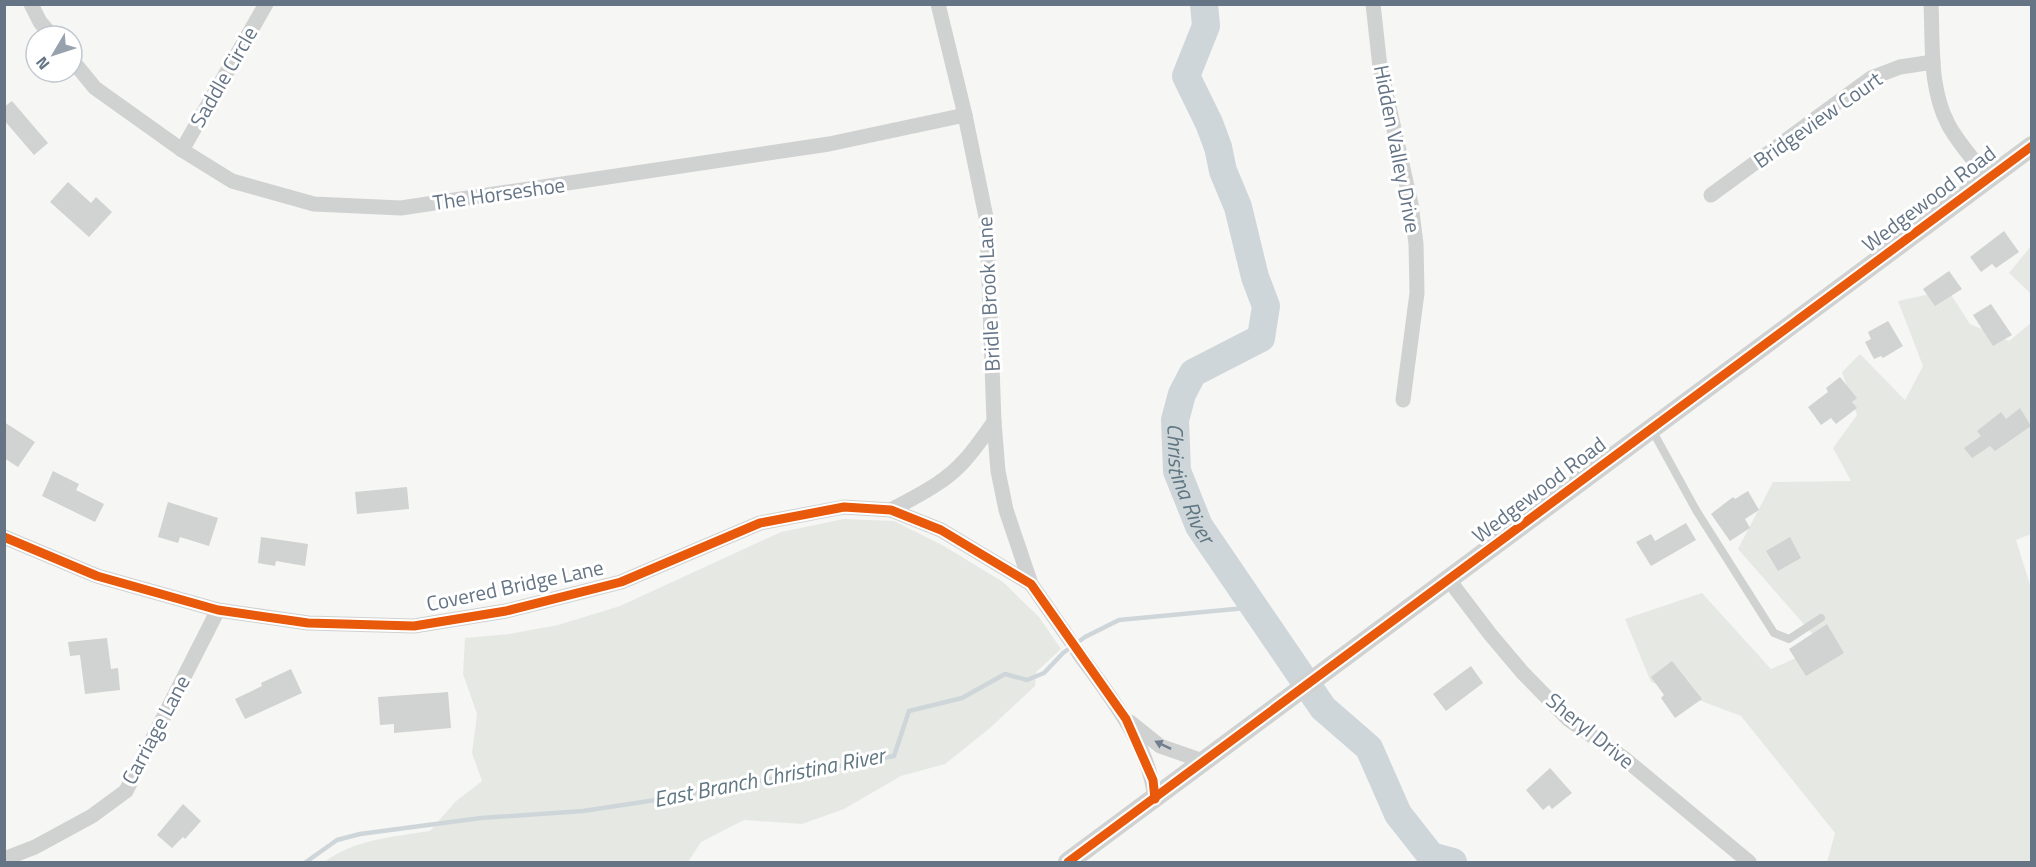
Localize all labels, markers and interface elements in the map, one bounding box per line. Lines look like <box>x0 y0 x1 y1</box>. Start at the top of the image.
street label: Saddle Circle <box>181 20 265 133</box>
north arrow <box>24 24 84 84</box>
text: N <box>30 52 55 75</box>
street label: Hidden Valley Drive <box>1366 62 1430 236</box>
street label: Bridgeview Court <box>1746 62 1889 176</box>
street label: Wedgewood Road <box>1855 137 2002 259</box>
street label: The Horseshoe <box>431 168 567 218</box>
street label: Bridle Brook Lane <box>968 216 1008 372</box>
water label: Christina River <box>1158 423 1225 553</box>
street label: Wedgewood Road <box>1465 428 1612 550</box>
street label: Covered Bridge Lane <box>423 551 606 619</box>
street label: Carriage Lane <box>113 669 197 790</box>
street label: Sheryl Drive <box>1539 684 1642 776</box>
water label: East Branch Christina River <box>651 737 890 816</box>
one-way arrow <box>1154 741 1172 751</box>

